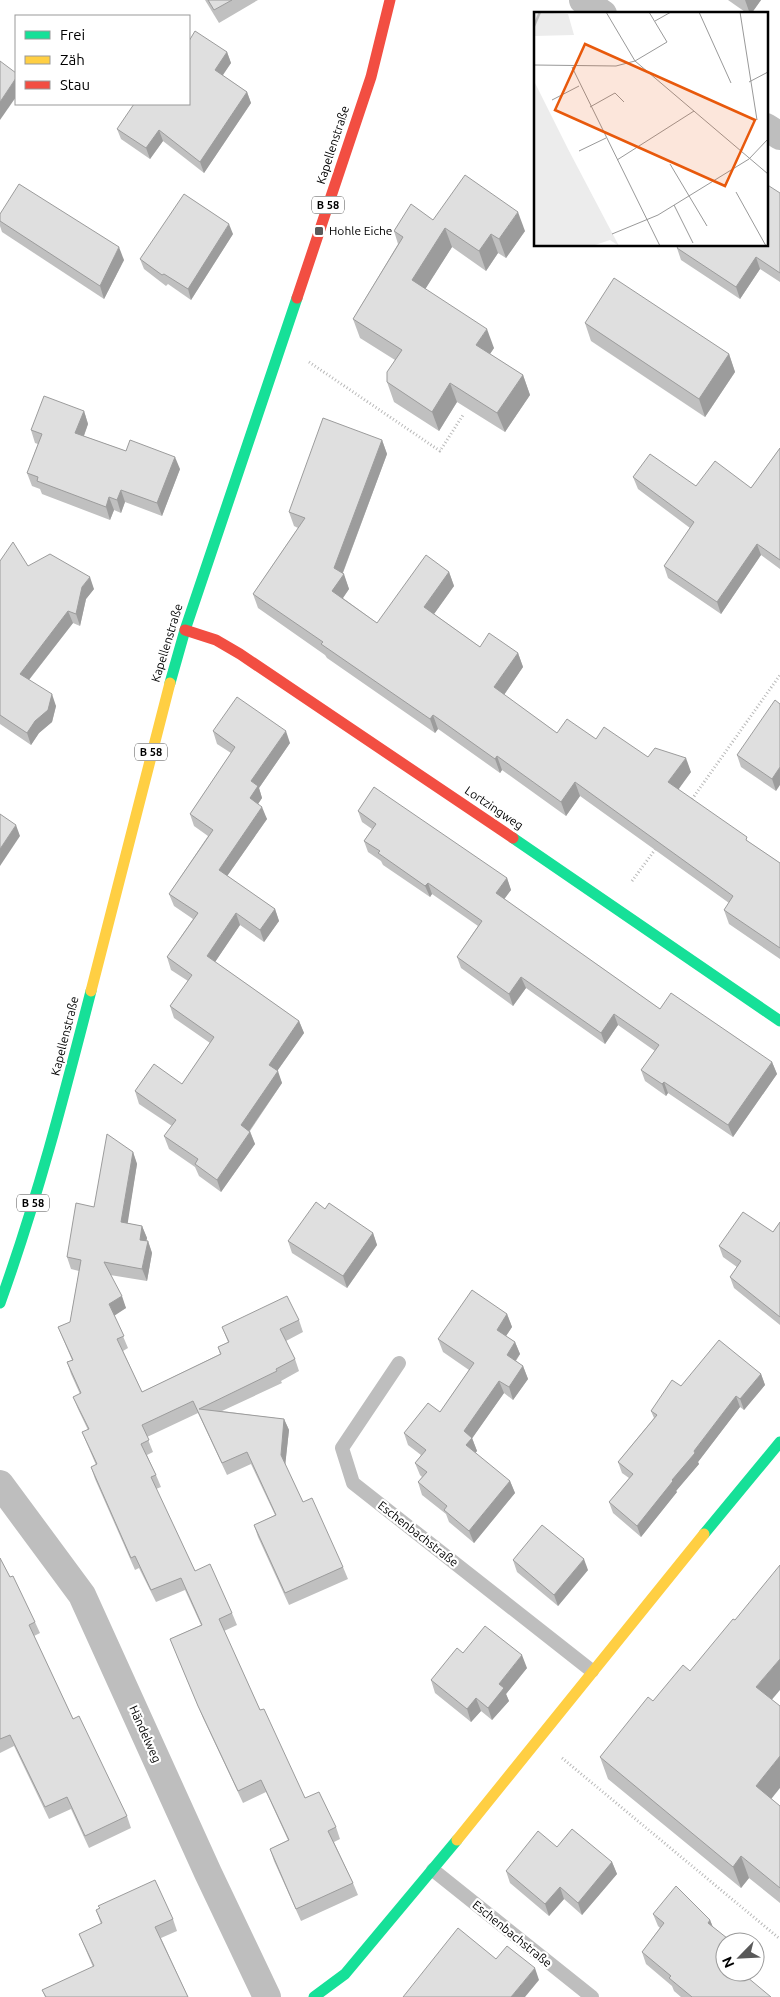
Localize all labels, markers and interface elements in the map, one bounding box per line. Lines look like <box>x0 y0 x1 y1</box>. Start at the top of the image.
inset map <box>534 12 768 246</box>
legend <box>15 15 190 105</box>
text: Frei <box>60 26 85 43</box>
text: Zäh <box>60 51 85 68</box>
text: Stau <box>60 76 90 93</box>
street label: Kapellenstraße <box>314 104 351 186</box>
road number: B 58 <box>312 196 344 214</box>
place label: Hohle Eiche <box>329 224 392 237</box>
marker: Hohle Eiche <box>313 225 325 237</box>
street label: Kapellenstraße <box>148 602 185 684</box>
road number: B 58 <box>135 744 167 760</box>
street label: Lortzingweg <box>463 783 526 832</box>
street label: Kapellenstraße <box>48 995 81 1077</box>
road number: B 58 <box>17 1194 49 1212</box>
street label: Eschenbachstraße <box>376 1498 461 1569</box>
street label: Händelweg <box>127 1703 164 1764</box>
street label: Eschenbachstraße <box>470 1898 554 1969</box>
north arrow <box>715 1932 765 1982</box>
text: N <box>719 1954 738 1970</box>

